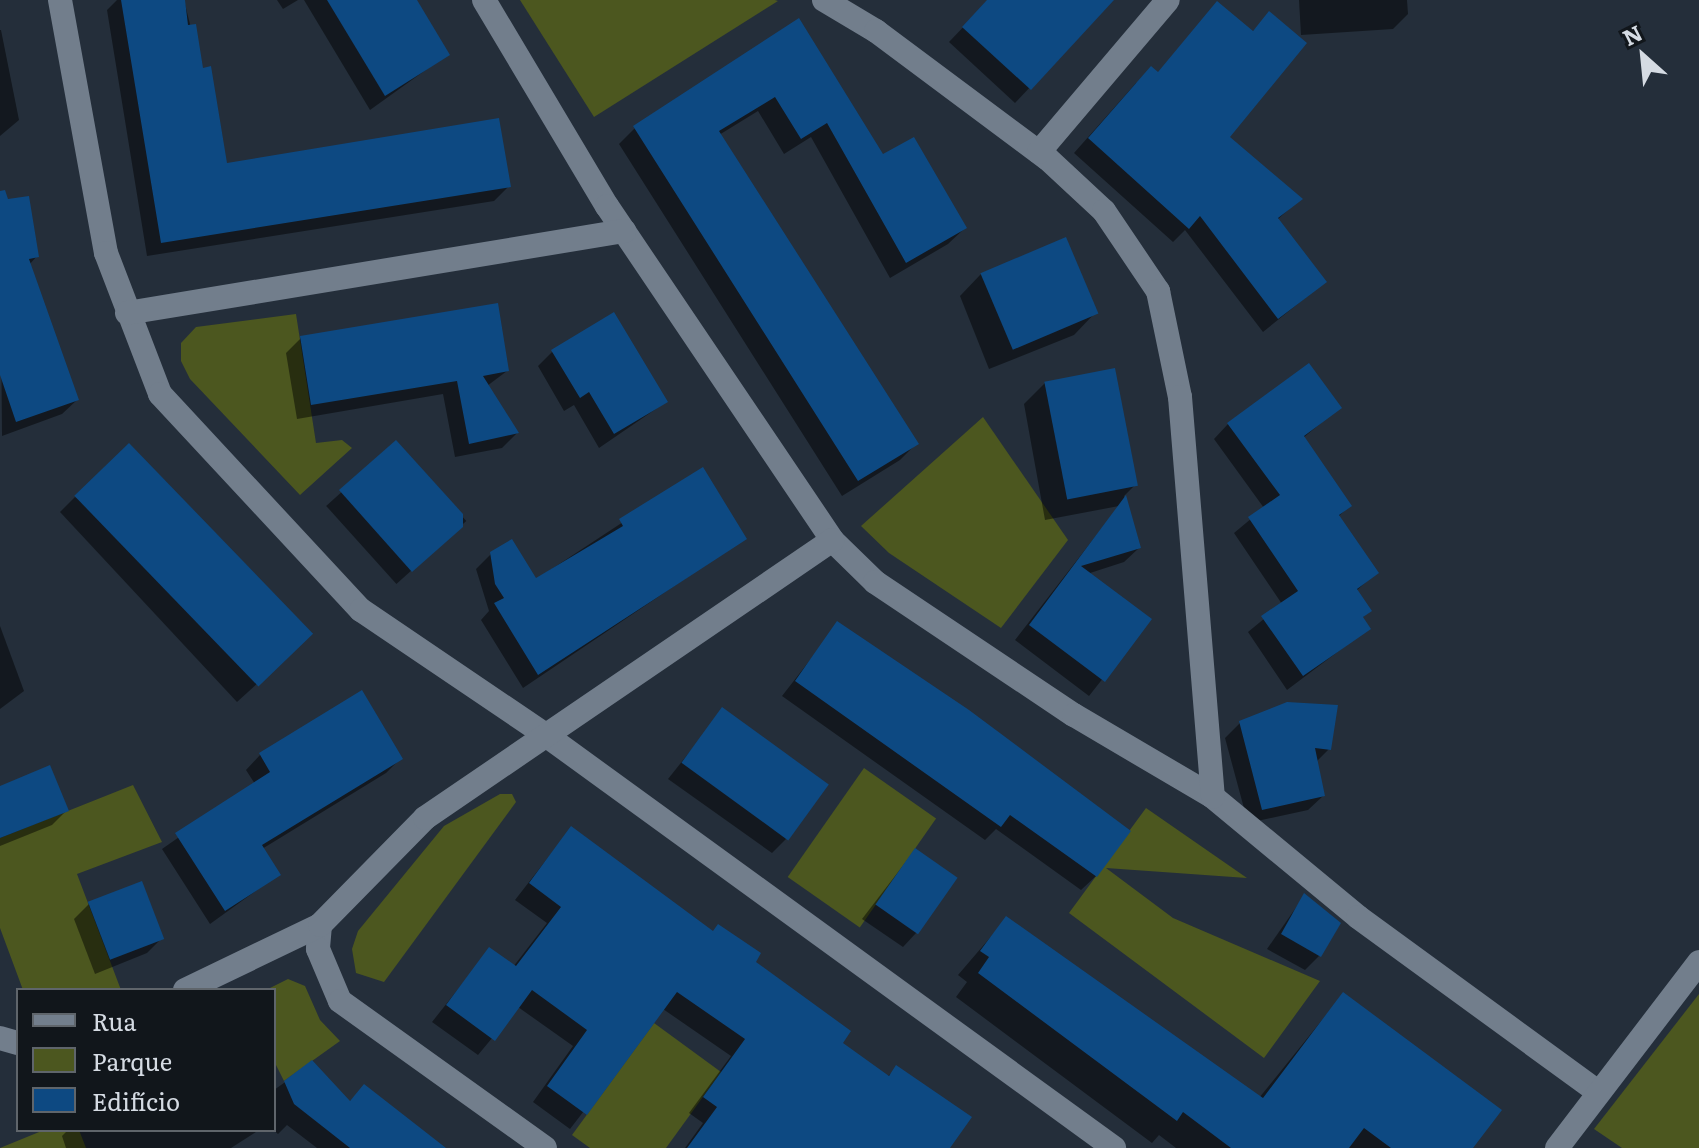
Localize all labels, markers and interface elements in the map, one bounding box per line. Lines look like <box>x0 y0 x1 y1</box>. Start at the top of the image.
text: N <box>1616 15 1648 53</box>
north arrow <box>1603 16 1683 96</box>
legend <box>16 988 276 1132</box>
text: Rua <box>92 1003 136 1038</box>
text: Parque <box>92 1043 172 1078</box>
text: Edifício <box>92 1083 180 1118</box>

